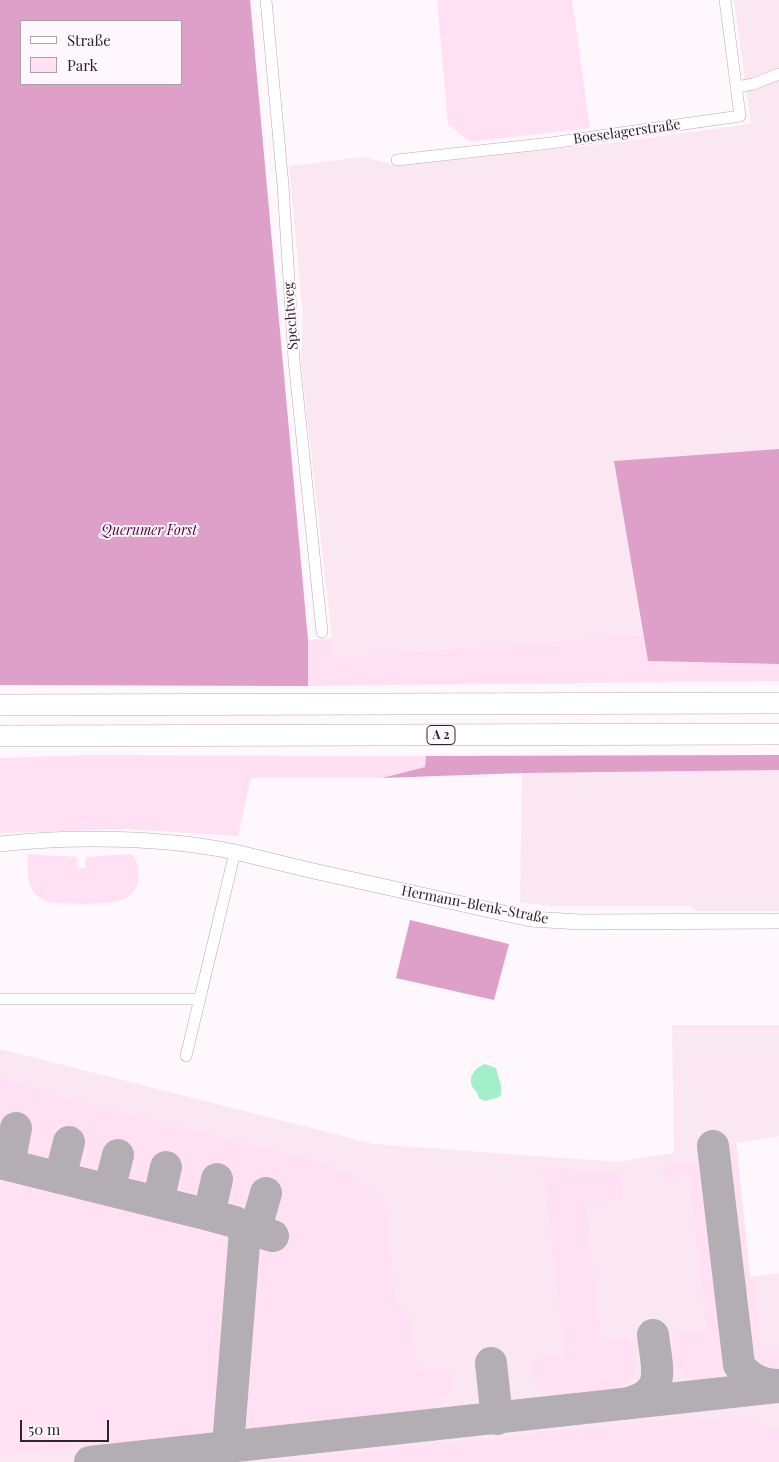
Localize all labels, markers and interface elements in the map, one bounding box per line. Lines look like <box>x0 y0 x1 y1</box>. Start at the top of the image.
legend <box>20 20 182 85</box>
text: Straße <box>67 30 111 50</box>
text: Park <box>67 55 98 75</box>
street label: Boeselagerstraße <box>572 116 682 148</box>
street label: Spechtweg <box>280 282 302 350</box>
park label: Querumer Forst <box>101 523 197 539</box>
road number: A 2 <box>427 726 455 744</box>
street label: Hermann-Blenk-Straße <box>400 882 550 928</box>
scale bar <box>22 1410 111 1442</box>
text: 50 m <box>28 1419 60 1439</box>

